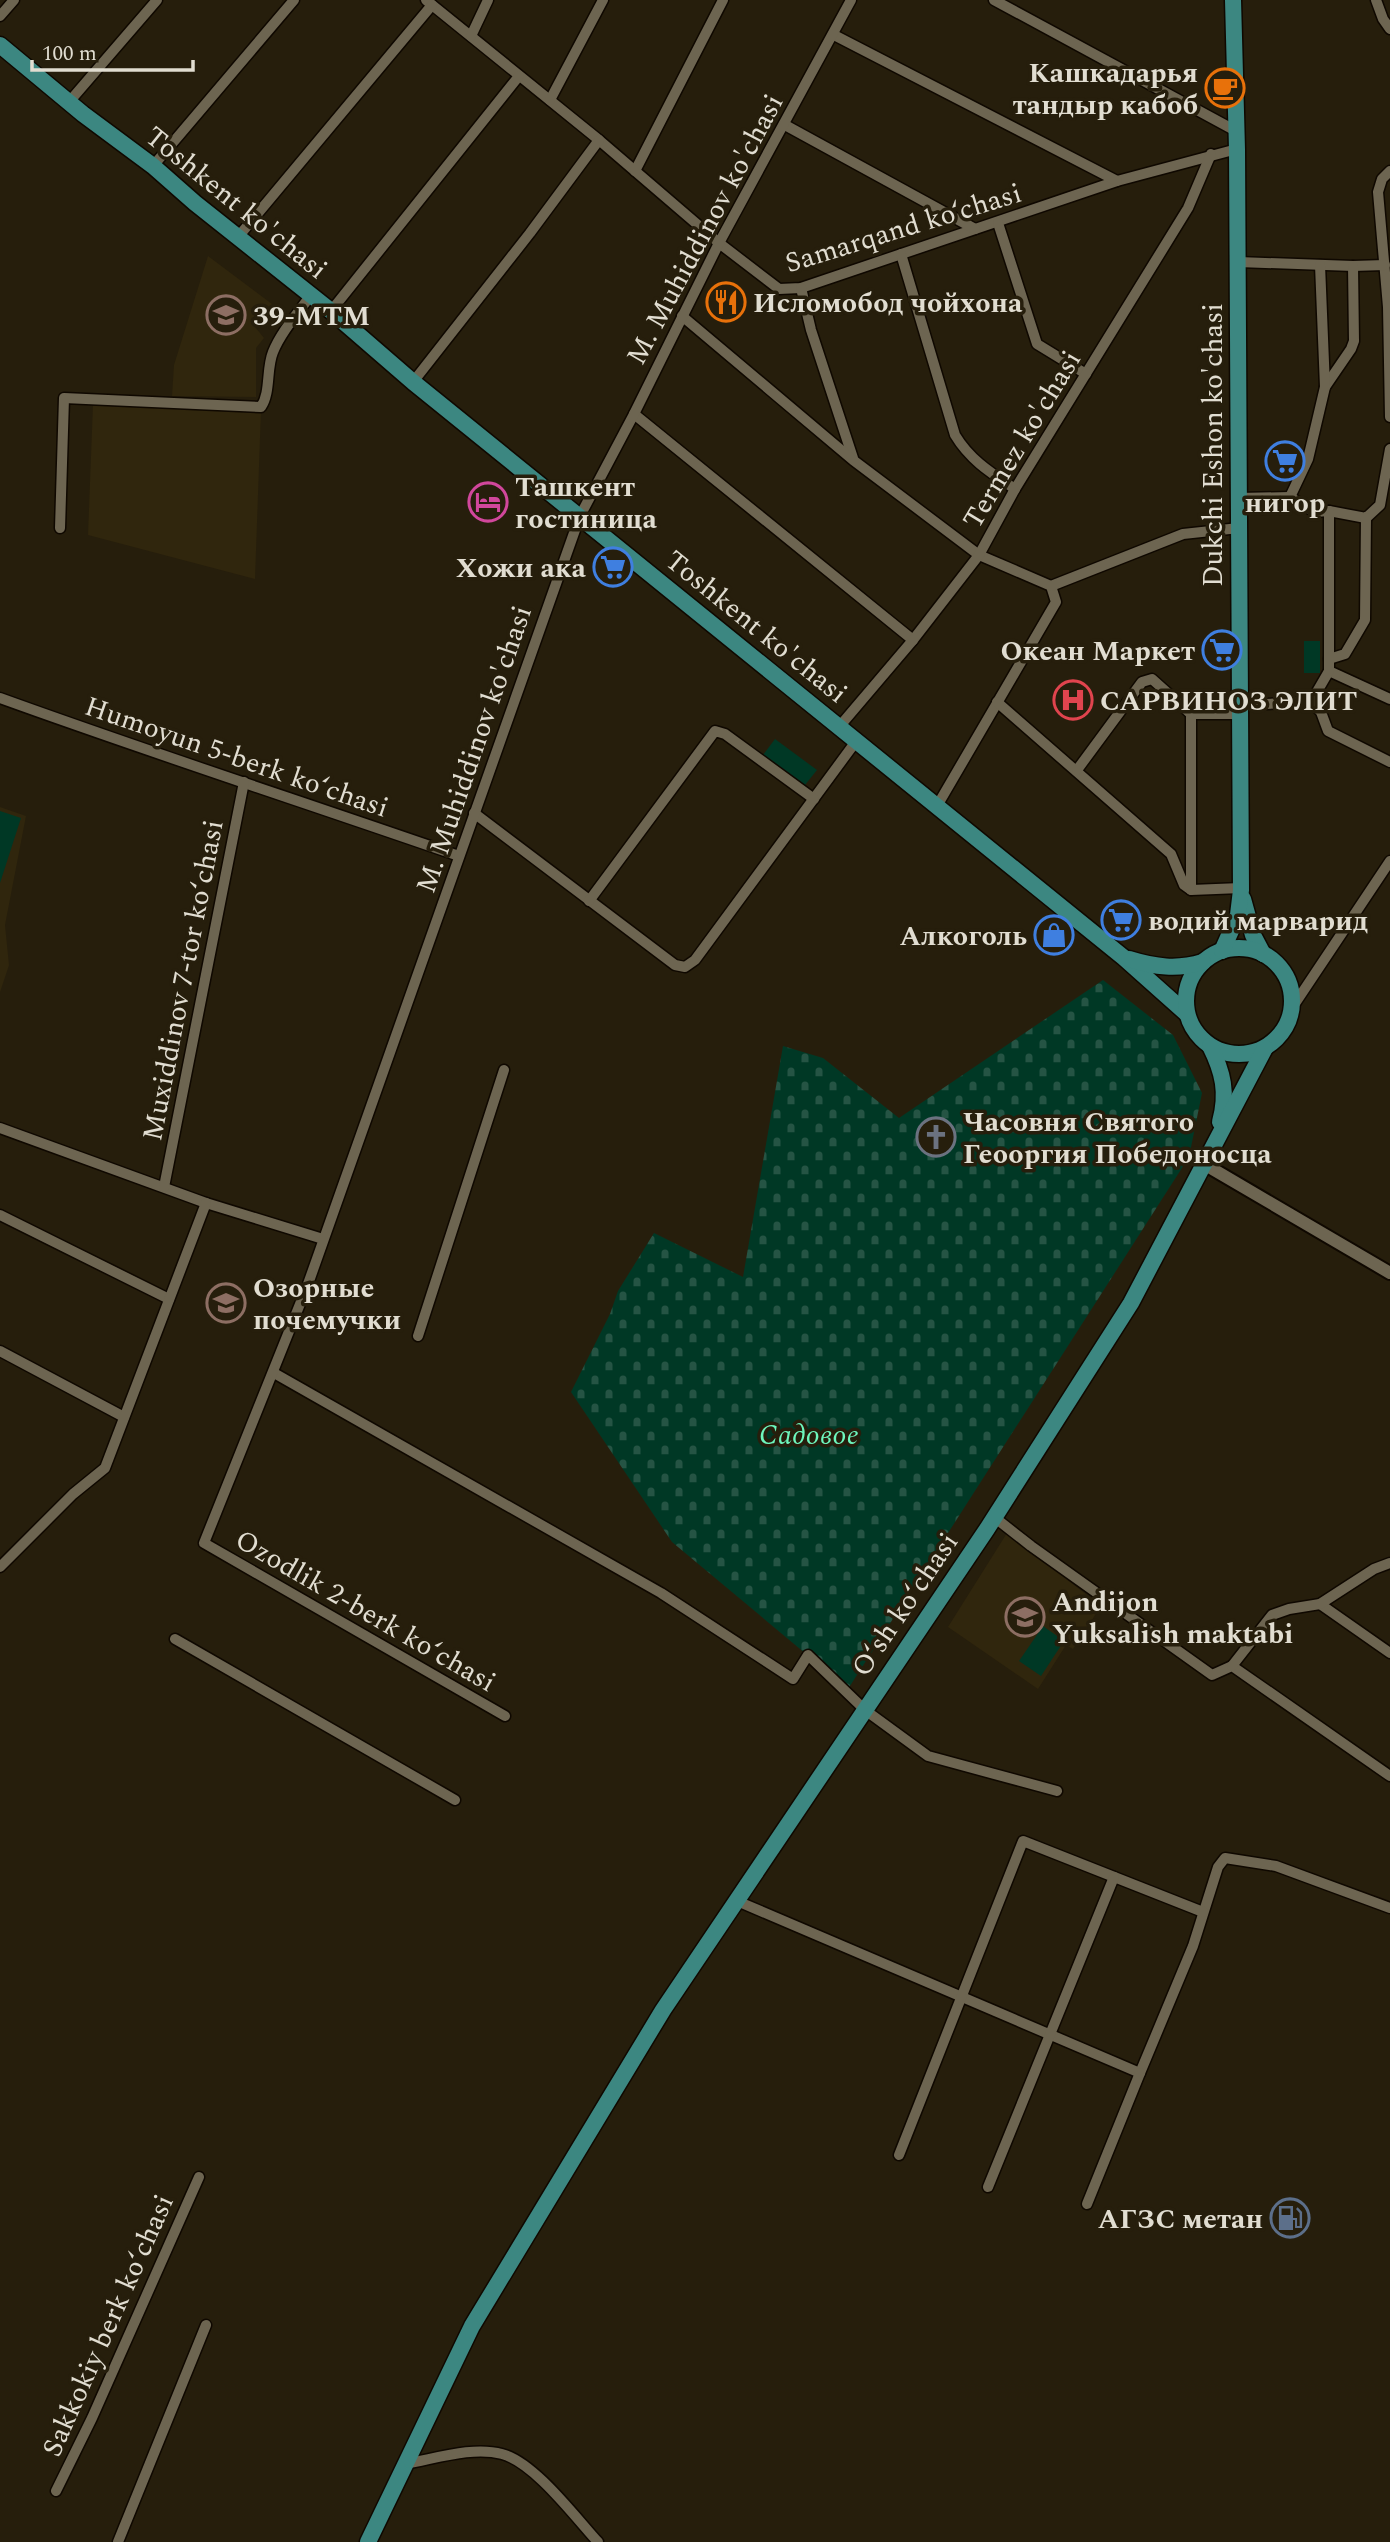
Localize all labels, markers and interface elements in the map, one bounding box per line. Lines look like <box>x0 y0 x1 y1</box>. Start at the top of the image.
scale bar <box>32 28 192 72</box>
text: 100 m <box>42 38 97 70</box>
place label: Кашкадарья тандыр кабоб <box>1013 52 1198 127</box>
cafe icon: Кашкадарья тандыр кабоб <box>1204 67 1246 109</box>
street label: M. Muhiddinov ko'chasi <box>616 86 795 373</box>
street label: Toshkent ko'chasi <box>135 116 337 290</box>
street label: Samarqand ko‘chasi <box>780 172 1027 285</box>
restaurant icon: Исломобод чойхона <box>705 281 747 323</box>
place label: Исломобод чойхона <box>753 282 1023 325</box>
school or university icon: 39-MTM <box>205 294 247 336</box>
place label: 39-MTM <box>253 295 370 338</box>
street label: Dukchi Eshon ko'chasi <box>1192 303 1235 587</box>
street label: Termez ko'chasi <box>952 342 1093 537</box>
supermarket icon: нигор <box>1264 440 1306 482</box>
place label: Ташкент гостиница <box>515 466 657 541</box>
hotel icon: Ташкент гостиница <box>467 481 509 523</box>
place label: нигор <box>1245 482 1325 525</box>
street label: Toshkent ko'chasi <box>655 540 857 714</box>
supermarket icon: Хожи ака <box>592 546 634 588</box>
place label: Хожи ака <box>456 547 587 590</box>
street label: M. Muhiddinov ko'chasi <box>405 600 544 899</box>
supermarket icon: Океан Маркет <box>1201 629 1243 671</box>
place label: Океан Маркет <box>1001 630 1195 673</box>
hospital icon: САРВИНОЗ ЭЛИТ <box>1052 679 1094 721</box>
place label: САРВИНОЗ ЭЛИТ <box>1100 680 1357 723</box>
street label: Humoyun 5-berk koʻchasi <box>79 685 394 830</box>
street label: Muxiddinov 7-tor koʻchasi <box>131 816 236 1144</box>
supermarket icon: водий марварид <box>1100 899 1142 941</box>
place label: водий марварид <box>1148 900 1368 943</box>
shop icon: Алкоголь <box>1033 914 1075 956</box>
place label: Алкоголь <box>900 915 1027 958</box>
place label: Часовня Святого Геооргия Победоносца <box>963 1101 1272 1176</box>
church icon: Часовня Святого Геооргия Победоносца <box>915 1116 957 1158</box>
place label: Озорные почемучки <box>253 1267 401 1342</box>
school or university icon: Озорные почемучки <box>205 1282 247 1324</box>
park label: Садовое <box>759 1414 859 1457</box>
street label: Ozodlik 2-berk koʻchasi <box>227 1519 504 1704</box>
street label: Oʻsh koʻchasi <box>841 1524 970 1686</box>
place label: Andijon Yuksalish maktabi <box>1052 1581 1293 1656</box>
school or university icon: Andijon Yuksalish maktabi <box>1004 1596 1046 1638</box>
street label: Sakkokiy berk koʻchasi <box>31 2188 186 2464</box>
fuel station icon: АГЗС метан <box>1269 2197 1311 2239</box>
place label: АГЗС метан <box>1098 2198 1263 2241</box>

